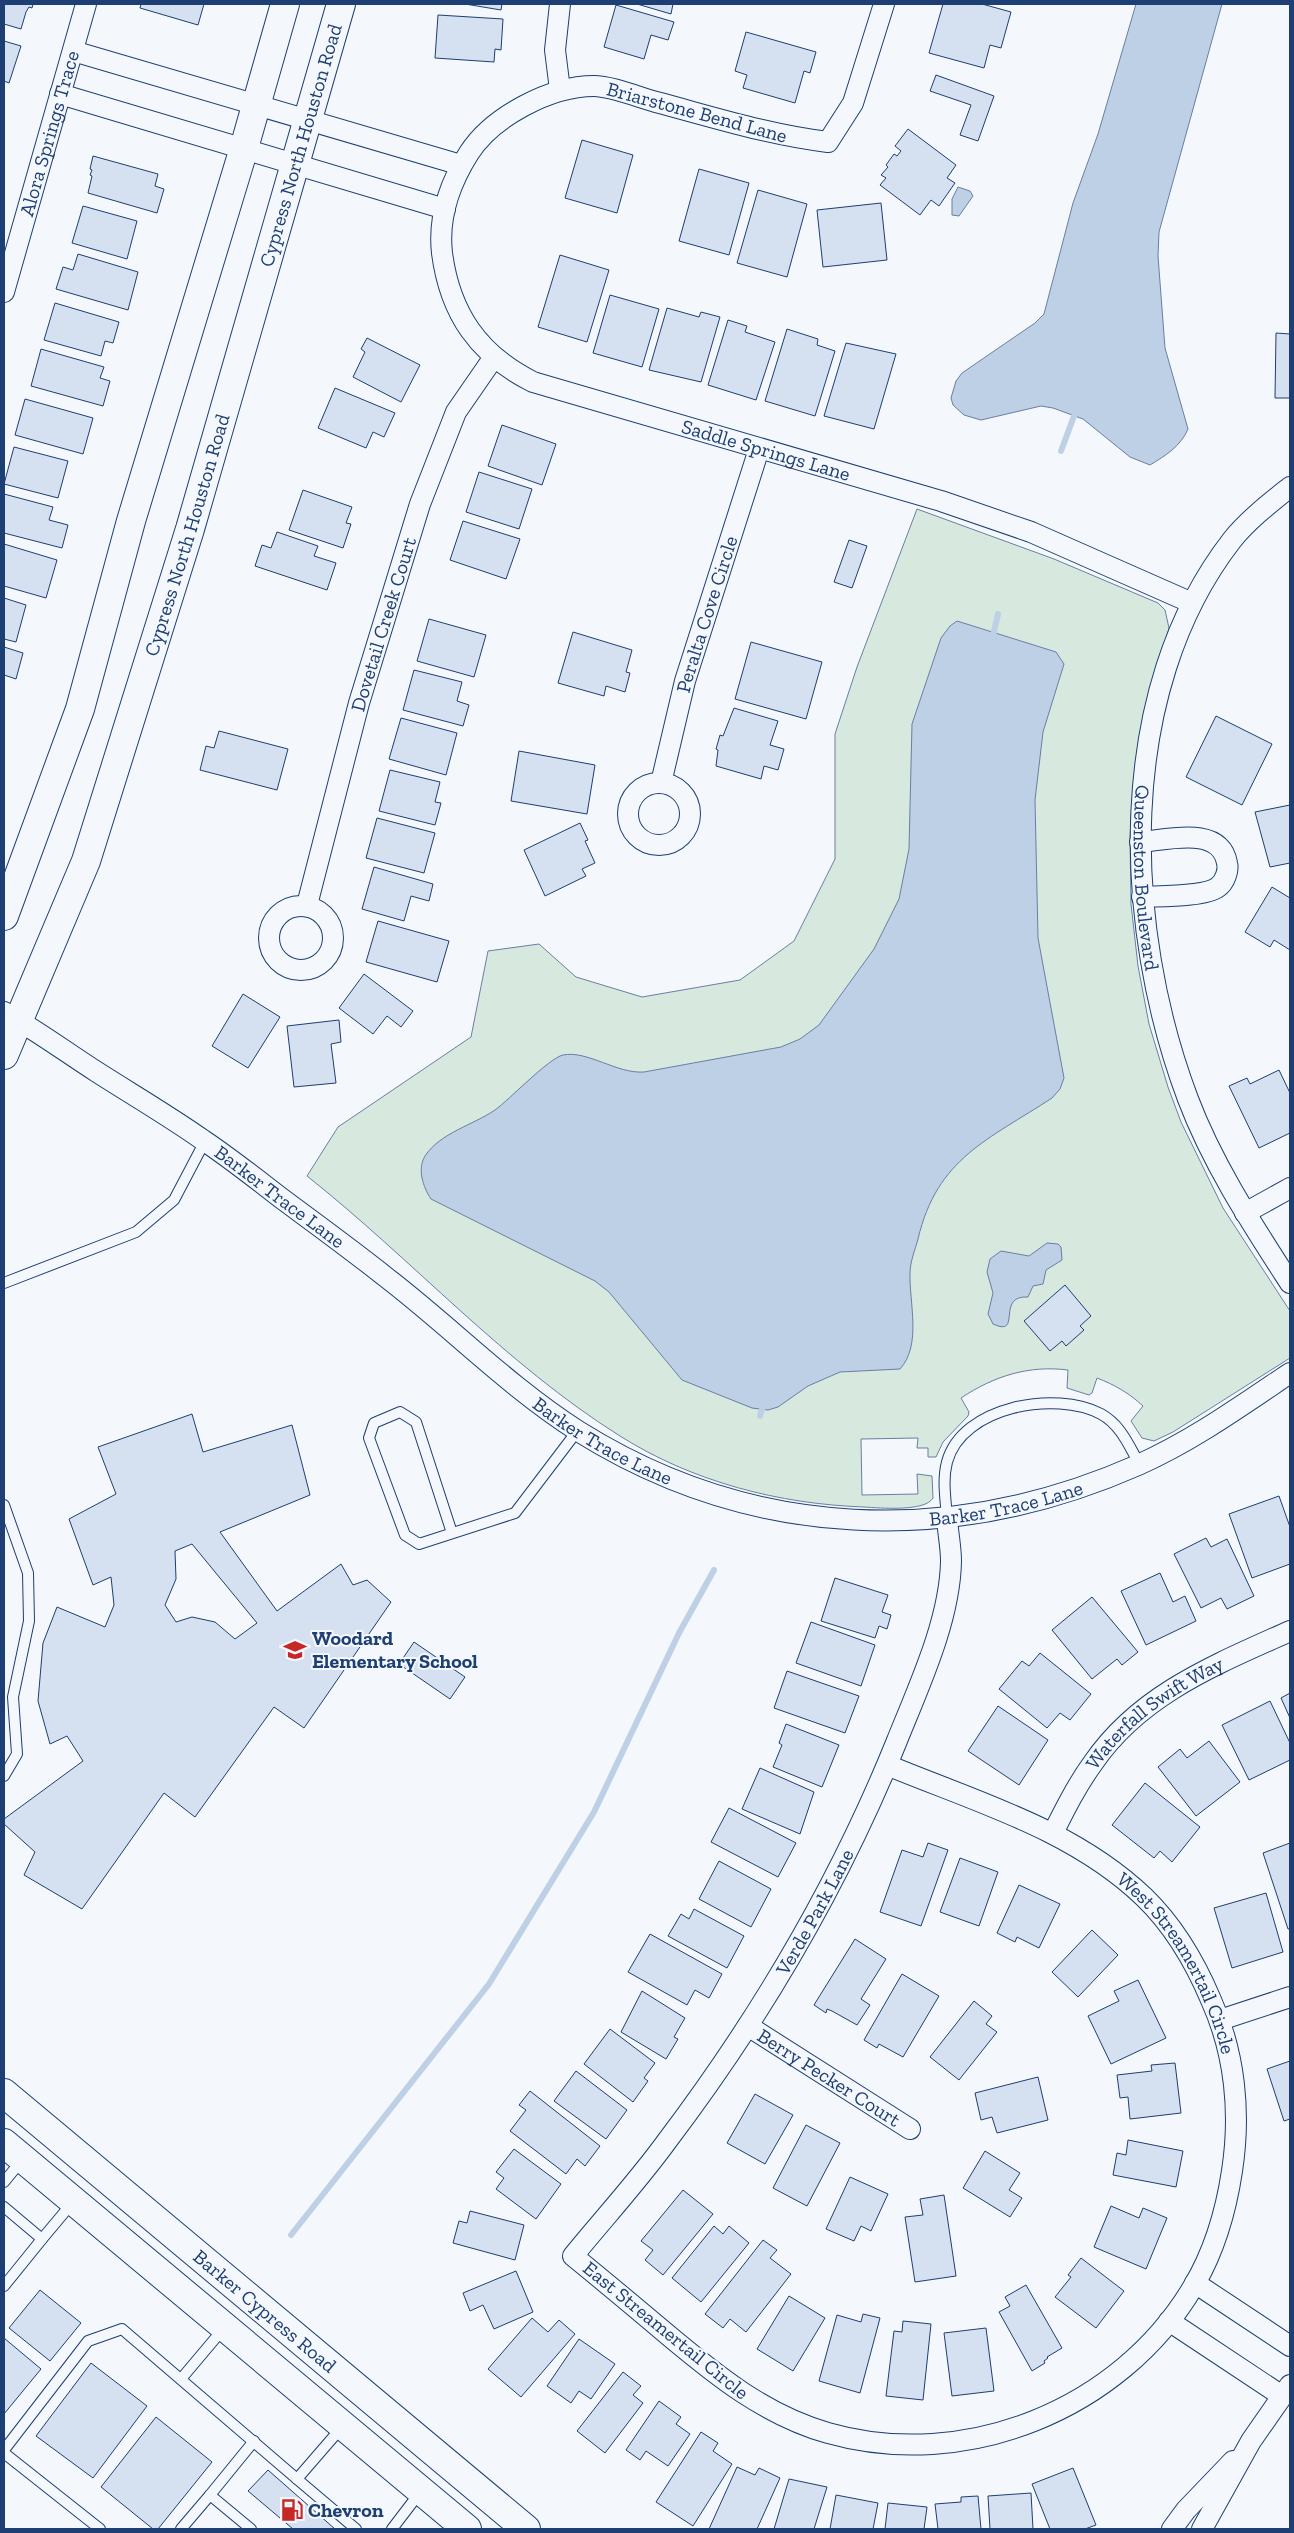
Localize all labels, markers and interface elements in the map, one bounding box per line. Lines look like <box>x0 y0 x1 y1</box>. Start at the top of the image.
street label: Cypress North Houston Road <box>254 21 347 269</box>
street label: Alora Springs Trace <box>14 48 84 219</box>
street label: Briarstone Bend Lane <box>604 76 790 148</box>
street label: Cypress North Houston Road <box>139 411 235 659</box>
street label: Saddle Springs Lane <box>679 414 853 486</box>
street label: Dovetail Creek Court <box>345 533 421 714</box>
street label: Peralta Cove Circle <box>671 533 743 695</box>
street label: Queenston Boulevard <box>1129 784 1164 972</box>
street label: Barker Trace Lane <box>210 1140 350 1253</box>
street label: Barker Trace Lane <box>528 1392 676 1490</box>
street label: Barker Trace Lane <box>928 1475 1086 1531</box>
place label: Woodard Elementary School <box>312 1626 478 1673</box>
school or university icon: Woodard Elementary School <box>282 1637 308 1663</box>
street label: Waterfall Swift Way <box>1080 1651 1228 1774</box>
street label: Verde Park Lane <box>770 1845 859 1980</box>
street label: West Streamertail Circle <box>1112 1867 1240 2056</box>
street label: Berry Pecker Court <box>753 2023 905 2132</box>
street label: Barker Cypress Road <box>188 2244 341 2378</box>
street label: East Streamertail Circle <box>578 2256 754 2404</box>
fuel station icon: Chevron <box>279 2497 305 2523</box>
place label: Chevron <box>308 2498 384 2522</box>

